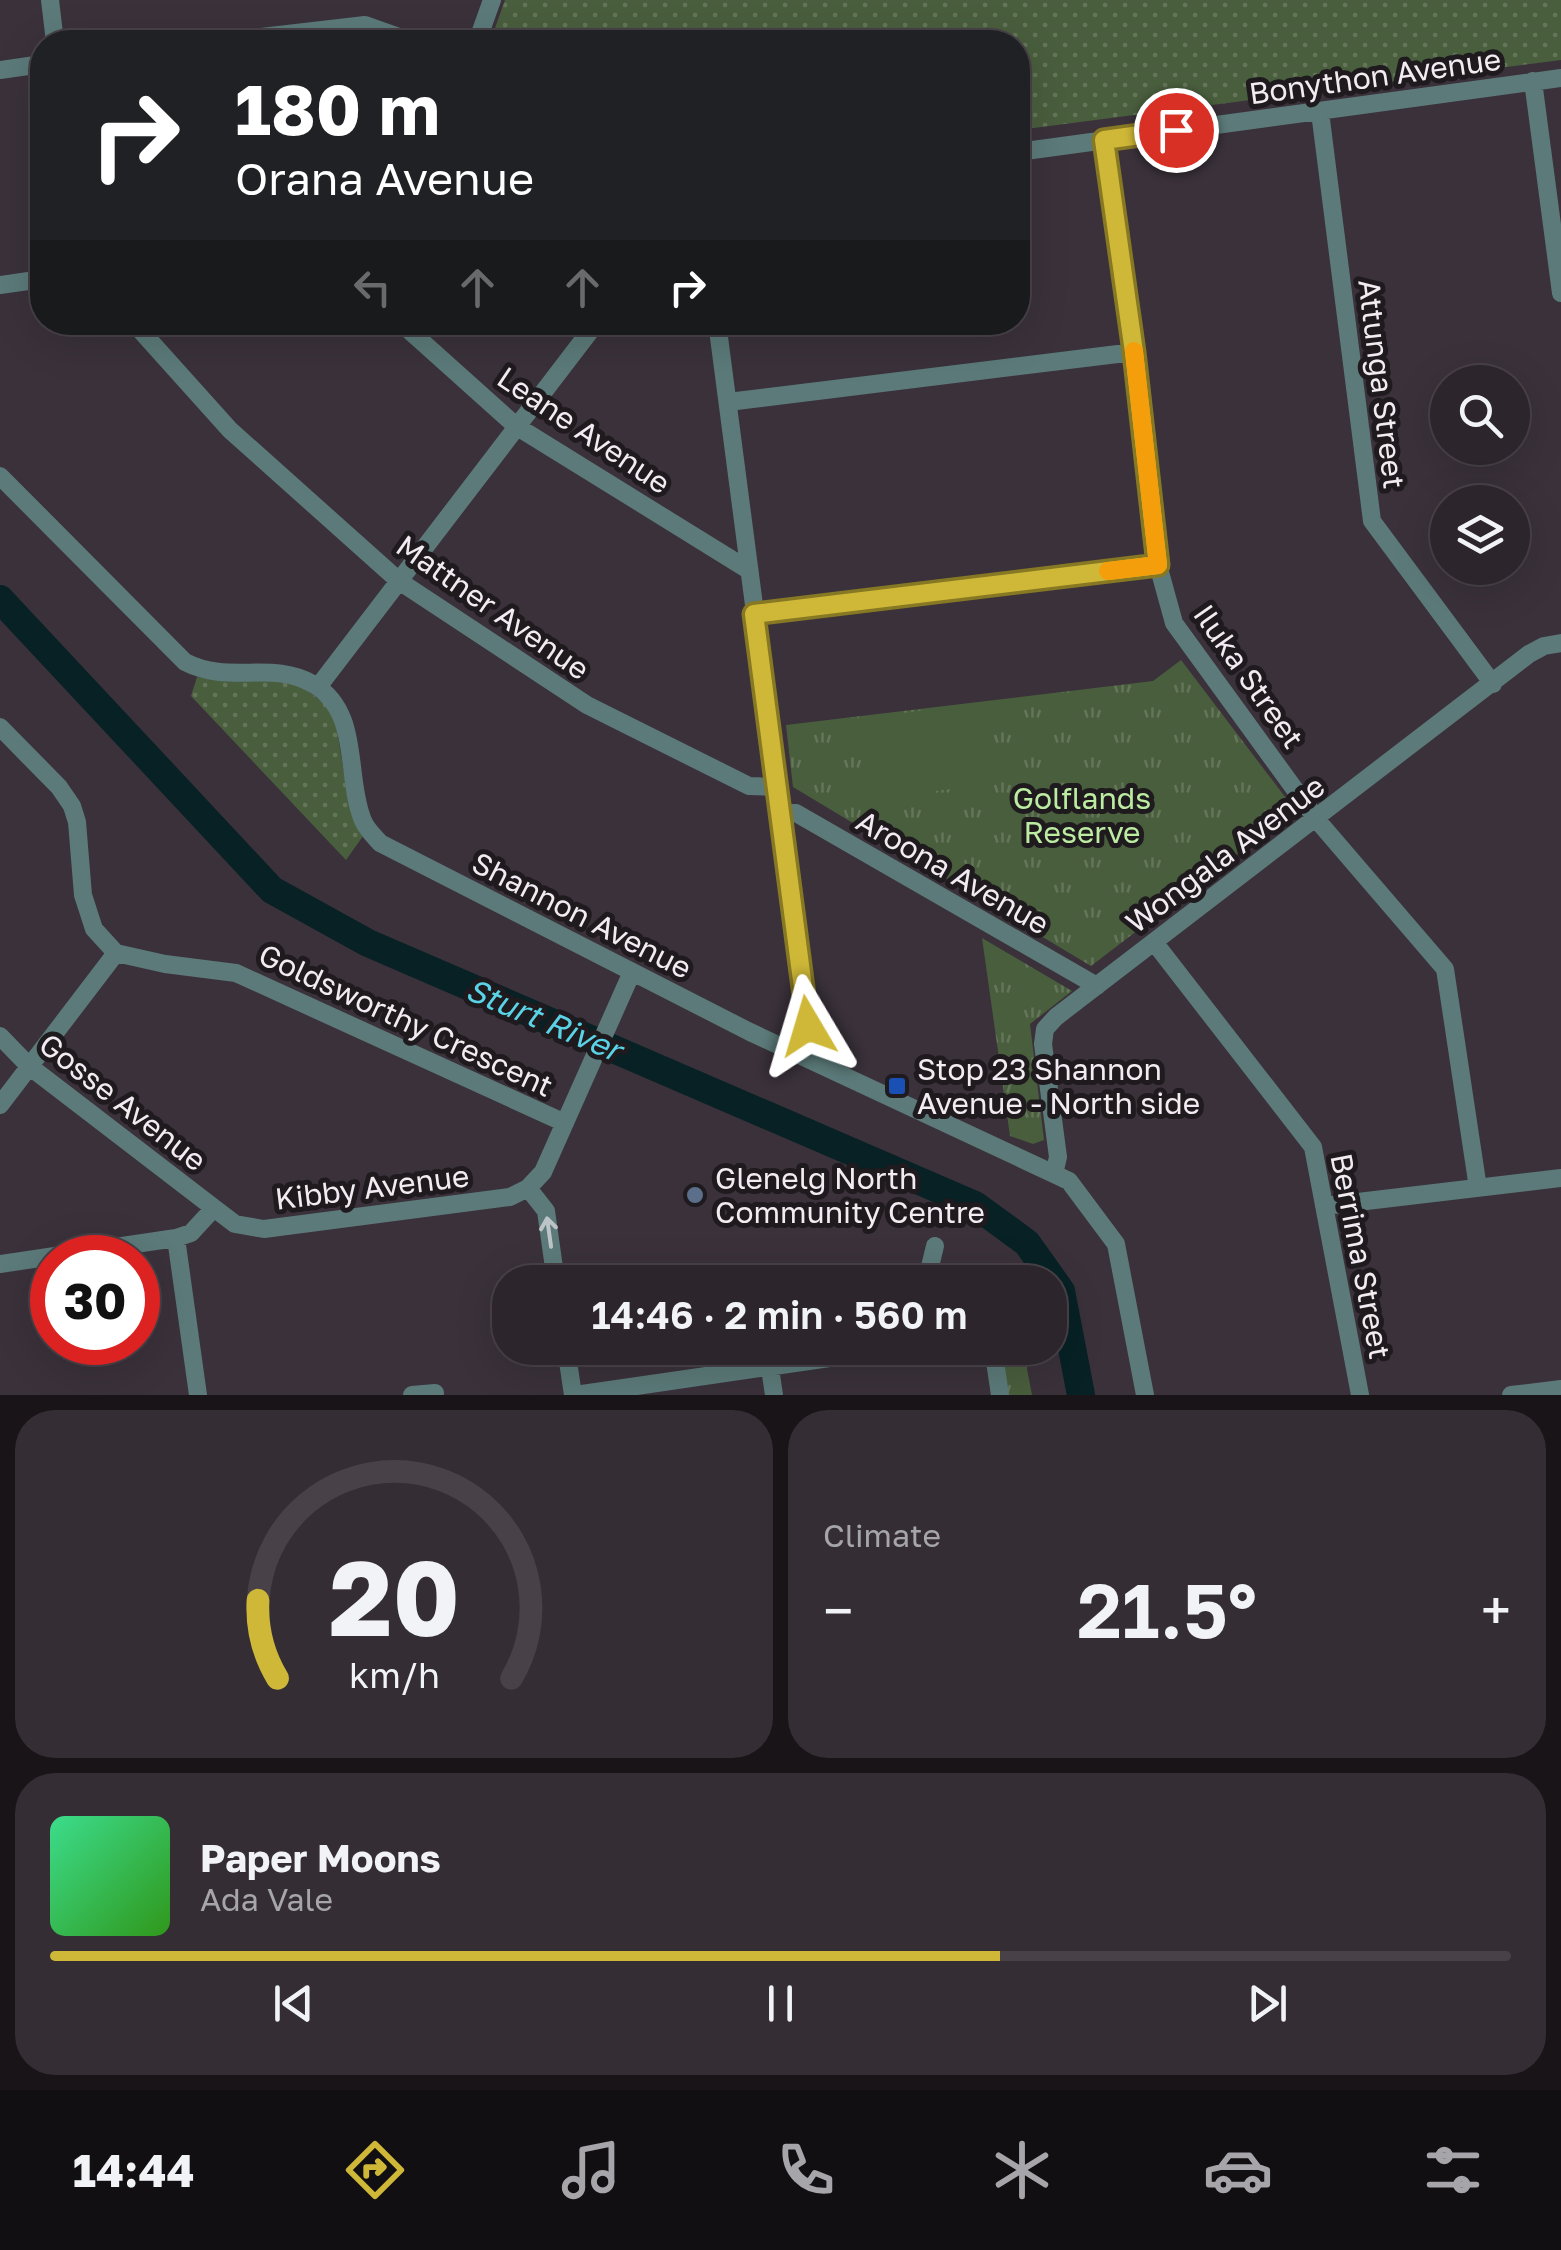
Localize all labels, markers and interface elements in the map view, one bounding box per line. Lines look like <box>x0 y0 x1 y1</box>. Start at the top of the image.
street label: Bonython Avenue <box>1247 41 1503 111</box>
text: 180 m <box>235 66 440 150</box>
icon: right <box>70 70 200 200</box>
pin <box>1134 88 1219 173</box>
icon: arrive <box>1149 103 1204 158</box>
text: Orana Avenue <box>235 151 534 205</box>
icon: left <box>345 260 400 315</box>
icon: ahead <box>450 260 505 315</box>
icon: ahead <box>555 260 610 315</box>
icon: right <box>660 260 715 315</box>
street label: Attunga Street <box>1351 277 1413 491</box>
street label: Leane Avenue <box>491 359 677 501</box>
map controls <box>1430 365 1530 585</box>
button: search <box>1430 365 1530 465</box>
button: layers <box>1430 485 1530 585</box>
street label: Mattner Avenue <box>390 527 596 687</box>
street label: Iluka Street <box>1186 597 1312 755</box>
street label: Wongala Avenue <box>1119 768 1331 940</box>
park label: Golflands Reserve <box>1013 780 1151 850</box>
street label: Aroona Avenue <box>850 802 1056 942</box>
street label: Shannon Avenue <box>466 844 698 986</box>
street label: Goldsworthy Crescent <box>253 936 559 1104</box>
water label: Sturt River <box>461 969 631 1070</box>
position arrow <box>756 974 860 1078</box>
street label: Gosse Avenue <box>32 1026 214 1178</box>
place label: Stop 23 Shannon Avenue - North side <box>917 1051 1200 1121</box>
marker: Stop 23 Shannon Avenue - North side <box>886 1075 908 1097</box>
street label: Berrima Street <box>1323 1150 1399 1362</box>
street label: Kibby Avenue <box>273 1157 471 1217</box>
place label: Glenelg North Community Centre <box>715 1160 985 1230</box>
marker: Glenelg North Community Centre <box>684 1184 706 1206</box>
one-way arrow <box>540 1216 558 1249</box>
speed limit sign: 30 <box>30 1235 160 1365</box>
text: 14:46 · 2 min · 560 m <box>591 1292 968 1337</box>
text: Climate <box>823 1516 941 1554</box>
text: 20 <box>328 1534 460 1659</box>
text: 21.5° <box>1077 1564 1257 1655</box>
text: − <box>823 1577 853 1643</box>
text: + <box>1481 1577 1511 1643</box>
text: km/h <box>349 1653 439 1696</box>
text: Paper Moons <box>200 1835 441 1880</box>
text: Ada Vale <box>200 1880 333 1918</box>
icon: previous <box>266 1976 321 2031</box>
icon: pause <box>753 1976 808 2031</box>
icon: next <box>1240 1976 1295 2031</box>
icon: directions <box>340 2135 410 2205</box>
icon: music <box>556 2135 626 2205</box>
icon: phone <box>771 2135 841 2205</box>
icon: climate <box>987 2135 1057 2205</box>
icon: car <box>1203 2135 1273 2205</box>
icon: filters <box>1418 2135 1488 2205</box>
text: 14:44 <box>73 2143 195 2197</box>

